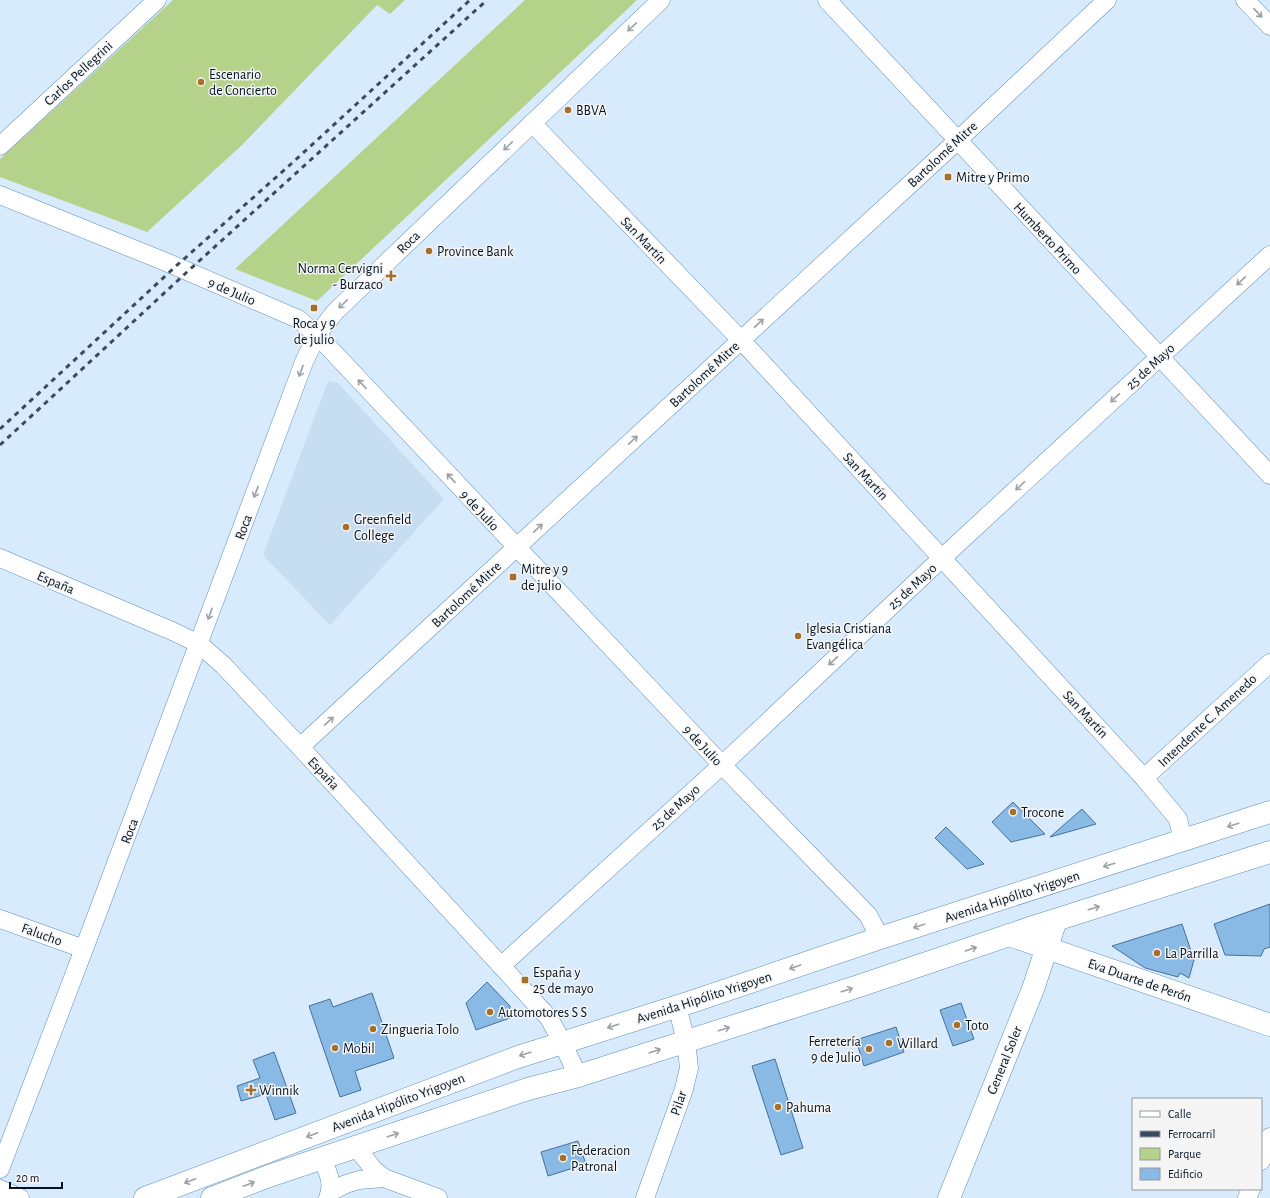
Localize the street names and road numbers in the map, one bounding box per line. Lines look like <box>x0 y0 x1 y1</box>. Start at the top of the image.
street label: Carlos Pellegrini <box>42 39 116 109</box>
street label: Bartolomé Mitre <box>905 119 980 190</box>
street label: Humberto Primo <box>1011 200 1084 277</box>
street label: San Martín <box>618 215 669 267</box>
street label: Roca <box>395 228 423 257</box>
street label: 9 de Julio <box>206 276 257 308</box>
street label: Bartolomé Mitre <box>667 339 742 410</box>
street label: 25 de Mayo <box>1124 341 1178 392</box>
street label: San Martín <box>840 450 891 503</box>
street label: 9 de Julio <box>457 488 502 534</box>
street label: Roca <box>233 512 255 542</box>
street label: Bartolomé Mitre <box>429 559 504 630</box>
street label: 25 de Mayo <box>886 561 940 612</box>
street label: España <box>35 569 77 597</box>
street label: Intendente C. Amenedo <box>1156 672 1260 770</box>
street label: San Martín <box>1060 688 1111 741</box>
street label: 9 de Julio <box>680 723 725 769</box>
street label: España <box>305 755 342 793</box>
street label: 25 de Mayo <box>649 782 703 833</box>
street label: Roca <box>119 816 141 846</box>
street label: Avenida Hipólito Yrigoyen <box>943 868 1082 925</box>
street label: Falucho <box>19 921 64 949</box>
street label: Eva Duarte de Perón <box>1086 957 1193 1005</box>
street label: Avenida Hipólito Yrigoyen <box>635 969 774 1026</box>
street label: General Soler <box>985 1024 1025 1097</box>
street label: Avenida Hipólito Yrigoyen <box>330 1071 467 1135</box>
street label: Pilar <box>668 1089 690 1117</box>

